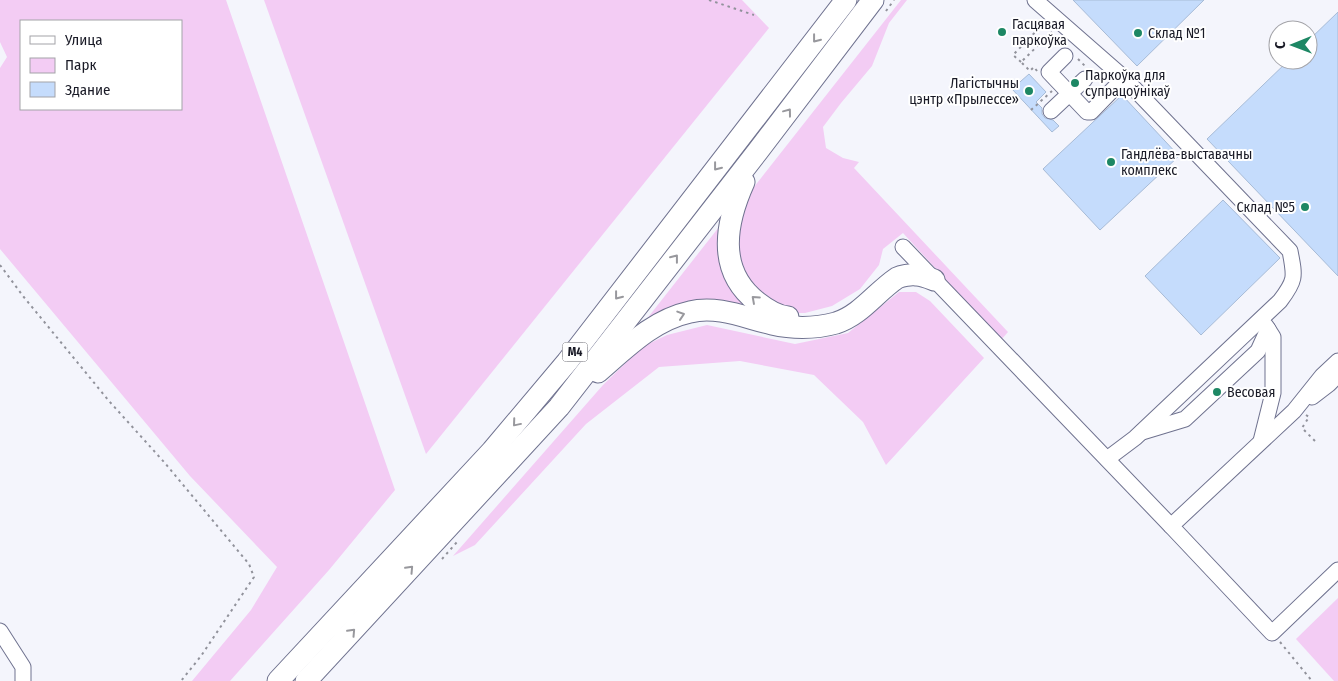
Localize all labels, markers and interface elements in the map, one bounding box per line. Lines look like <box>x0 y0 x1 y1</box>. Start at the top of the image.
place label: Гасцявая паркоўка <box>1012 16 1067 49</box>
legend <box>20 20 182 110</box>
north arrow <box>1268 20 1318 70</box>
place label: Склад №1 <box>1148 25 1205 42</box>
marker: Гасцявая паркоўка <box>996 26 1008 38</box>
marker: Склад №1 <box>1132 27 1144 39</box>
text: Улица <box>64 31 103 49</box>
one-way arrow <box>813 33 822 43</box>
text: С <box>1272 41 1289 49</box>
text: Парк <box>65 56 96 74</box>
place label: Паркоўка для супрацоўнікаў <box>1085 67 1171 100</box>
place label: Лагістычны цэнтр «Прылессе» <box>909 75 1019 108</box>
marker: Паркоўка для супрацоўнікаў <box>1069 77 1081 89</box>
text: Здание <box>65 81 111 99</box>
marker: Лагістычны цэнтр «Прылессе» <box>1023 85 1035 97</box>
one-way arrow <box>782 108 791 118</box>
place label: Гандлёва-выставачны комплекс <box>1121 146 1252 179</box>
marker: Гандлёва-выставачны комплекс <box>1105 156 1117 168</box>
one-way arrow <box>714 161 723 171</box>
place label: Склад №5 <box>1237 199 1295 216</box>
marker: Склад №5 <box>1299 201 1311 213</box>
one-way arrow <box>669 254 678 264</box>
one-way arrow <box>615 290 623 299</box>
one-way arrow <box>751 296 760 305</box>
one-way arrow <box>676 310 684 320</box>
road number: М4 <box>562 342 588 362</box>
place label: Весовая <box>1227 384 1275 401</box>
marker: Весовая <box>1211 386 1223 398</box>
one-way arrow <box>513 417 522 426</box>
one-way arrow <box>404 566 413 575</box>
one-way arrow <box>346 628 355 637</box>

